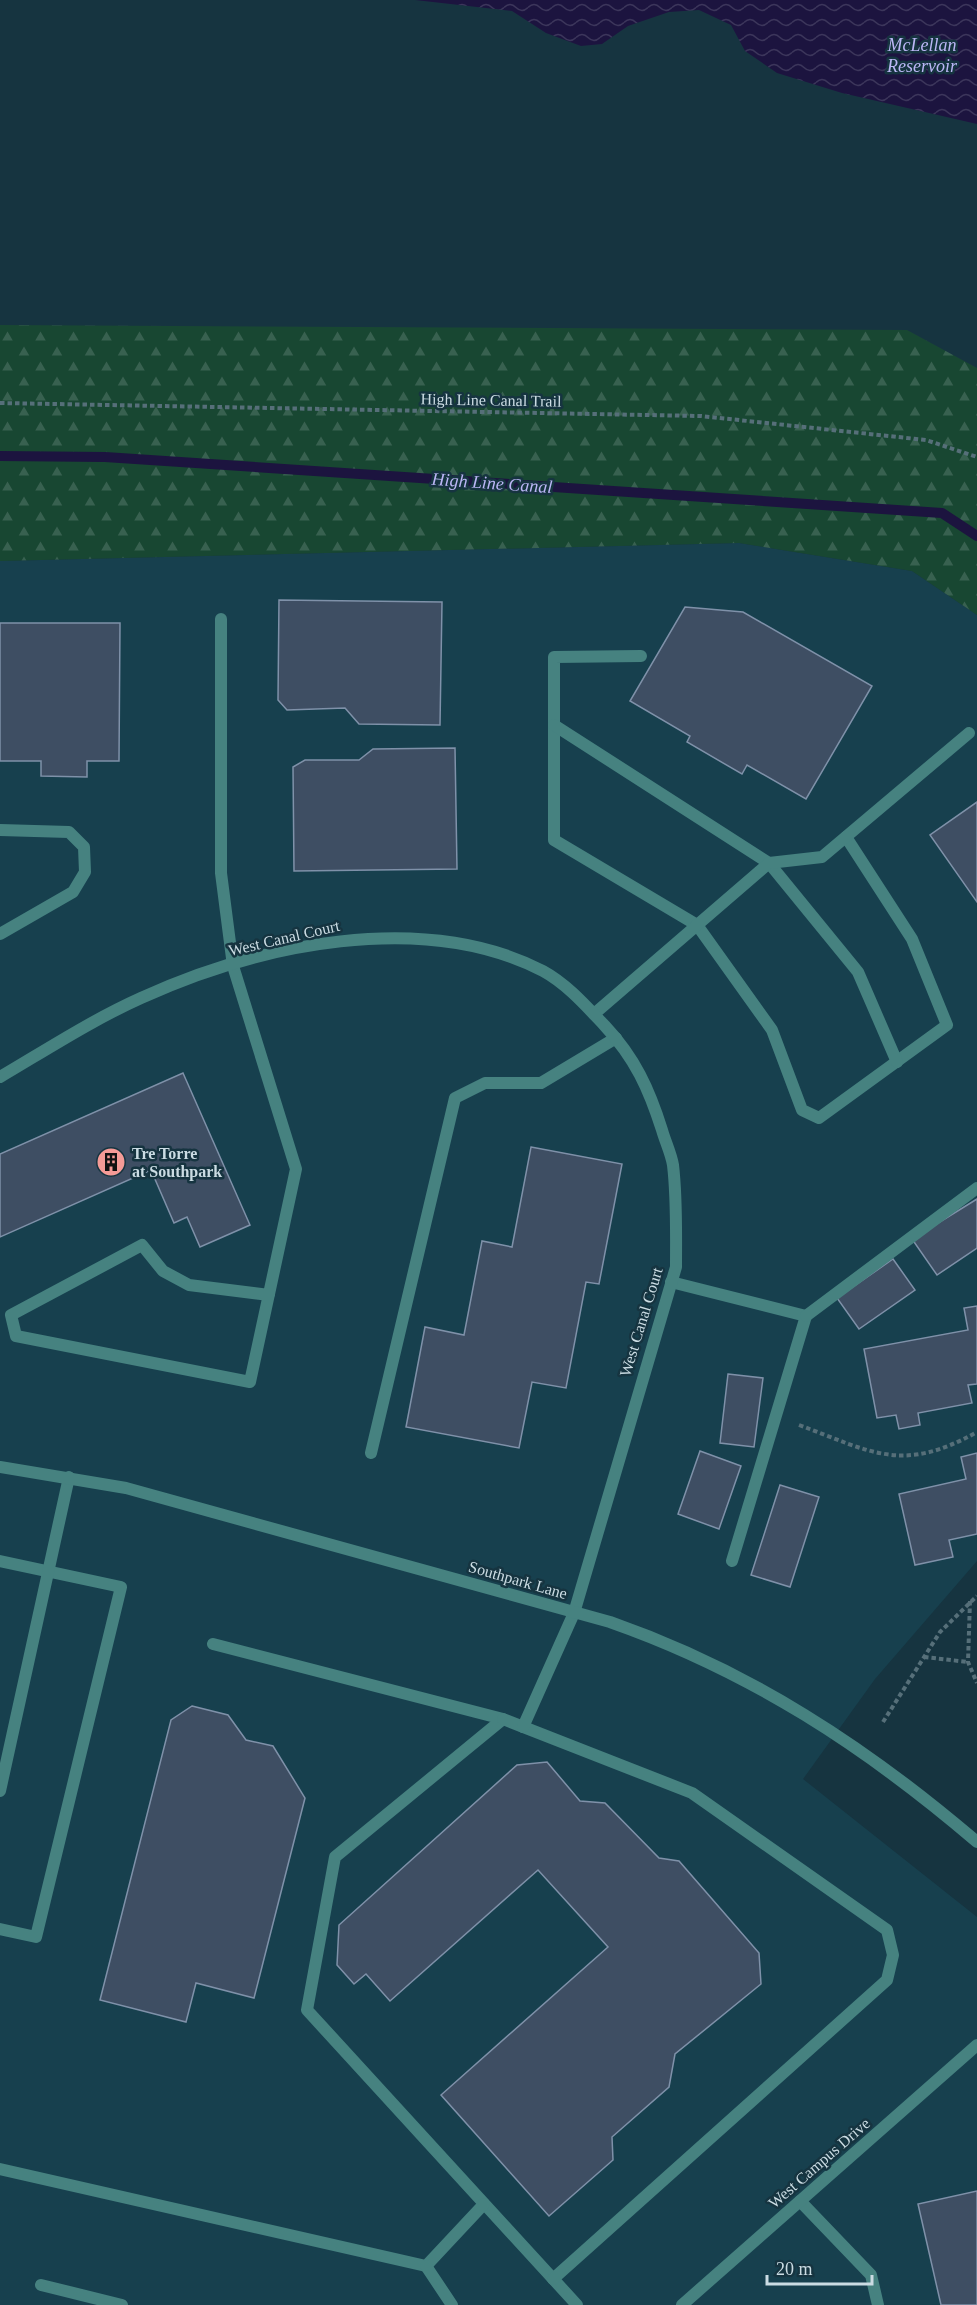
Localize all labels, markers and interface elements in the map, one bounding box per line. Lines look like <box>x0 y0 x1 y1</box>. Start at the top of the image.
water label: McLellan Reservoir <box>886 35 958 76</box>
street label: High Line Canal Trail <box>420 390 562 411</box>
water label: High Line Canal <box>430 469 553 497</box>
street label: West Canal Court <box>227 917 342 959</box>
place label: Tre Torre at Southpark <box>132 1145 222 1181</box>
building icon: Tre Torre at Southpark <box>95 1146 127 1178</box>
street label: West Canal Court <box>616 1265 666 1379</box>
street label: Southpark Lane <box>466 1558 569 1603</box>
street label: West Campus Drive <box>765 2114 874 2212</box>
scale bar <box>767 2248 872 2286</box>
text: 20 m <box>776 2259 813 2279</box>

